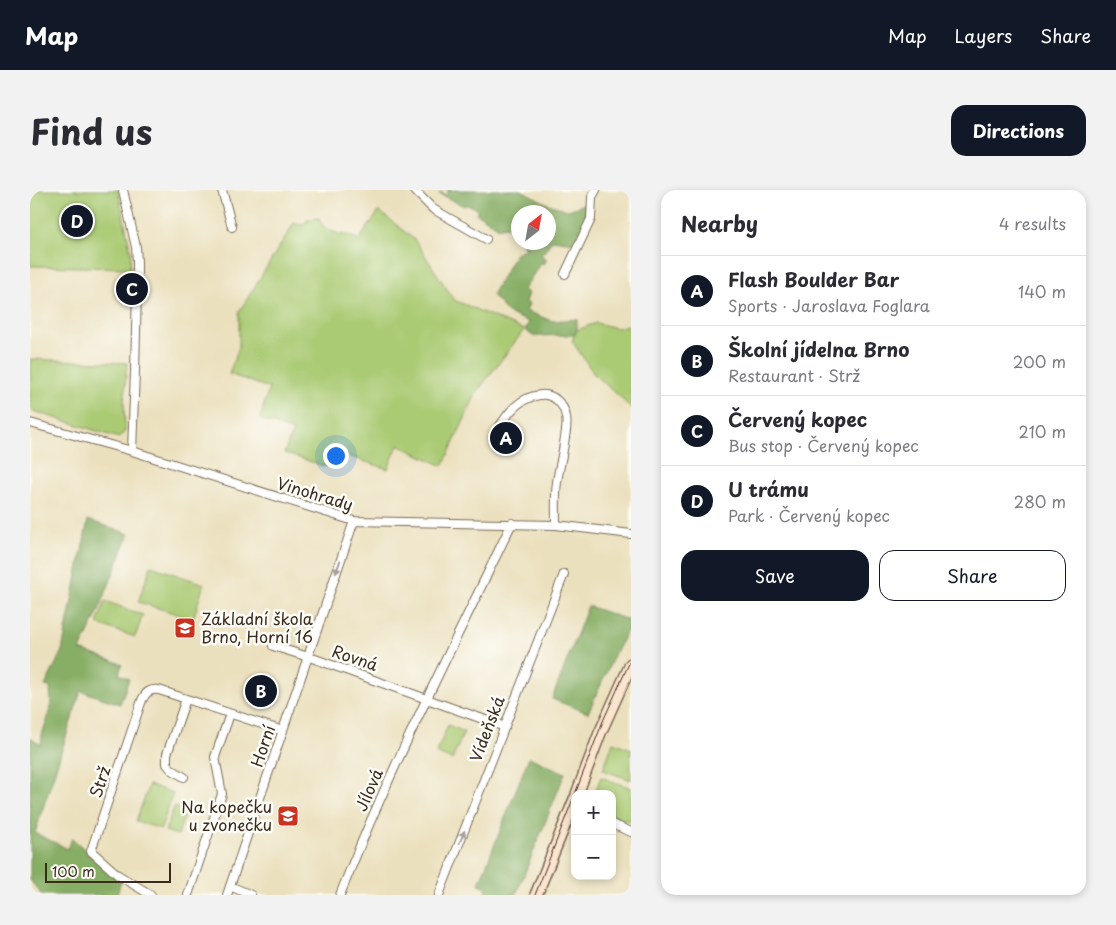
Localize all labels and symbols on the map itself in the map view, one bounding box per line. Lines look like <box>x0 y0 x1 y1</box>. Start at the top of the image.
pin: D <box>61 202 93 240</box>
north arrow <box>511 205 556 250</box>
pin: C <box>116 270 148 308</box>
pin: A <box>490 419 522 457</box>
your location <box>323 443 349 469</box>
street label: Vinohrady <box>274 470 356 516</box>
one-way arrow <box>334 560 342 575</box>
place label: Základní škola Brno, Horní 16 <box>201 606 313 648</box>
school or university icon: Základní škola Brno, Horní 16 <box>173 616 197 640</box>
street label: Rovná <box>329 638 382 676</box>
pin: B <box>245 672 277 710</box>
street label: Vídeňská <box>463 692 510 765</box>
street label: Horní <box>244 721 281 770</box>
street label: Strž <box>82 762 116 801</box>
street label: Jílová <box>348 764 388 815</box>
place label: Na kopečku u zvonečku <box>181 794 272 836</box>
school or university icon: Na kopečku u zvonečku <box>276 804 300 828</box>
one-way arrow <box>458 829 466 844</box>
scale bar <box>45 860 171 883</box>

